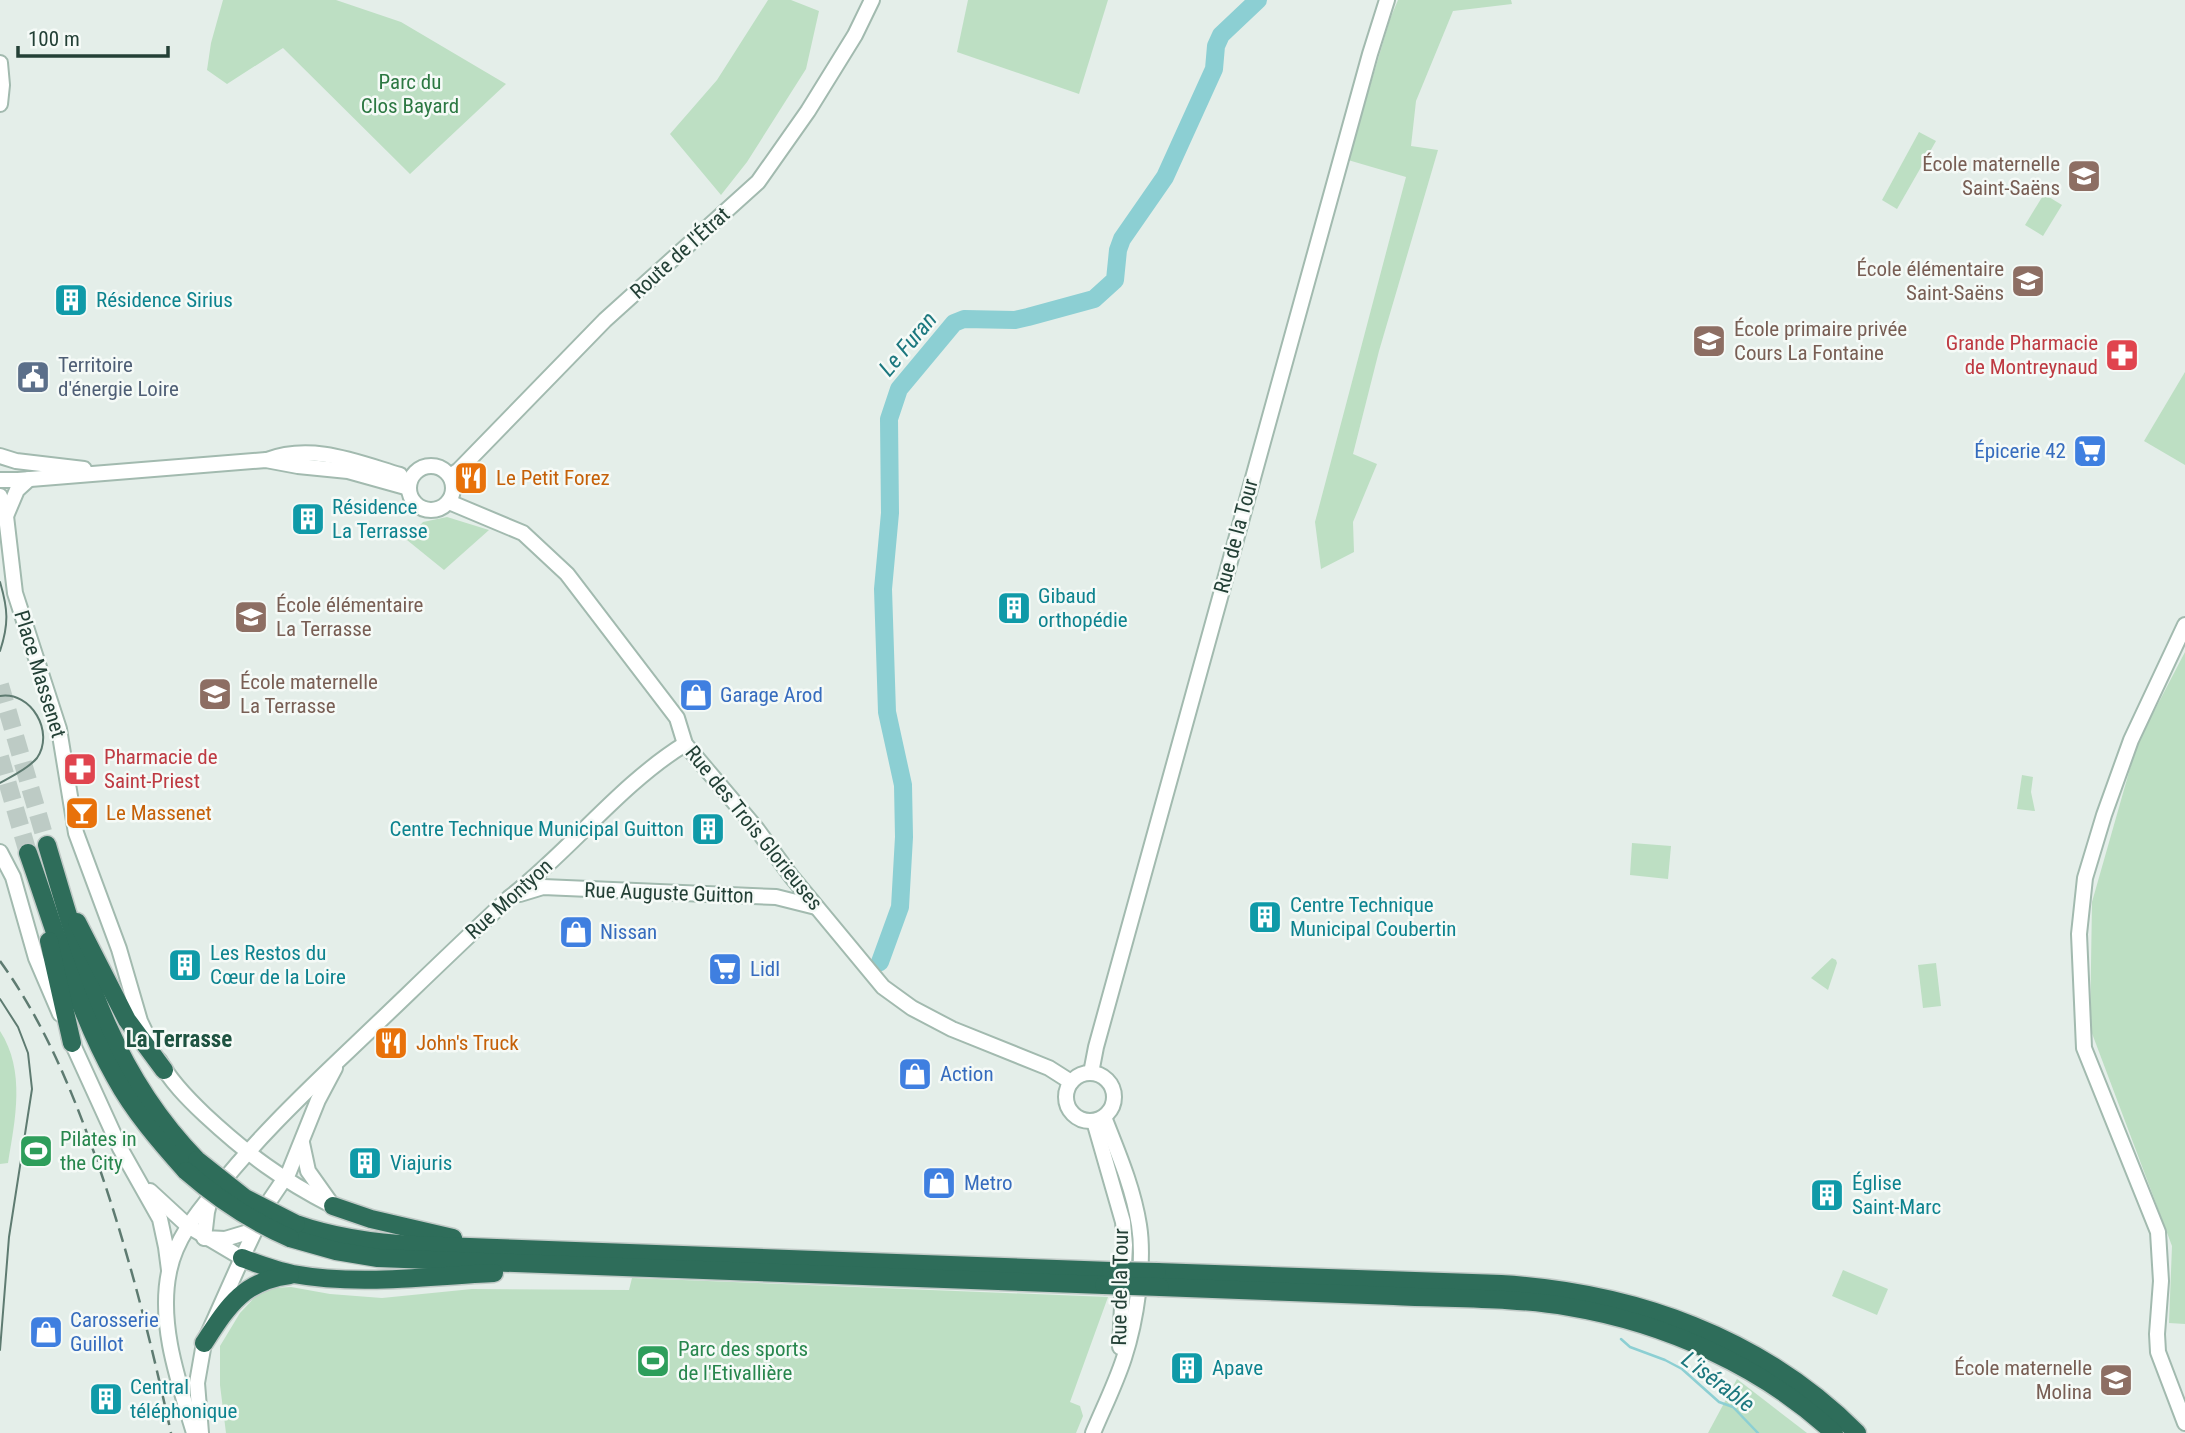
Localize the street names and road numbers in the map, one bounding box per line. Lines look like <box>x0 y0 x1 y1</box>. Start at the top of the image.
street label: Route de l'Étrat <box>625 202 735 304</box>
street label: Rue de la Tour <box>1209 476 1263 596</box>
street label: Place Massenet <box>9 607 71 741</box>
street label: Rue des Trois Glorieuses <box>680 741 828 915</box>
street label: Rue Montyon <box>461 854 557 944</box>
street label: Rue Auguste Guitton <box>584 878 754 908</box>
street label: Rue de la Tour <box>1107 1228 1133 1346</box>

